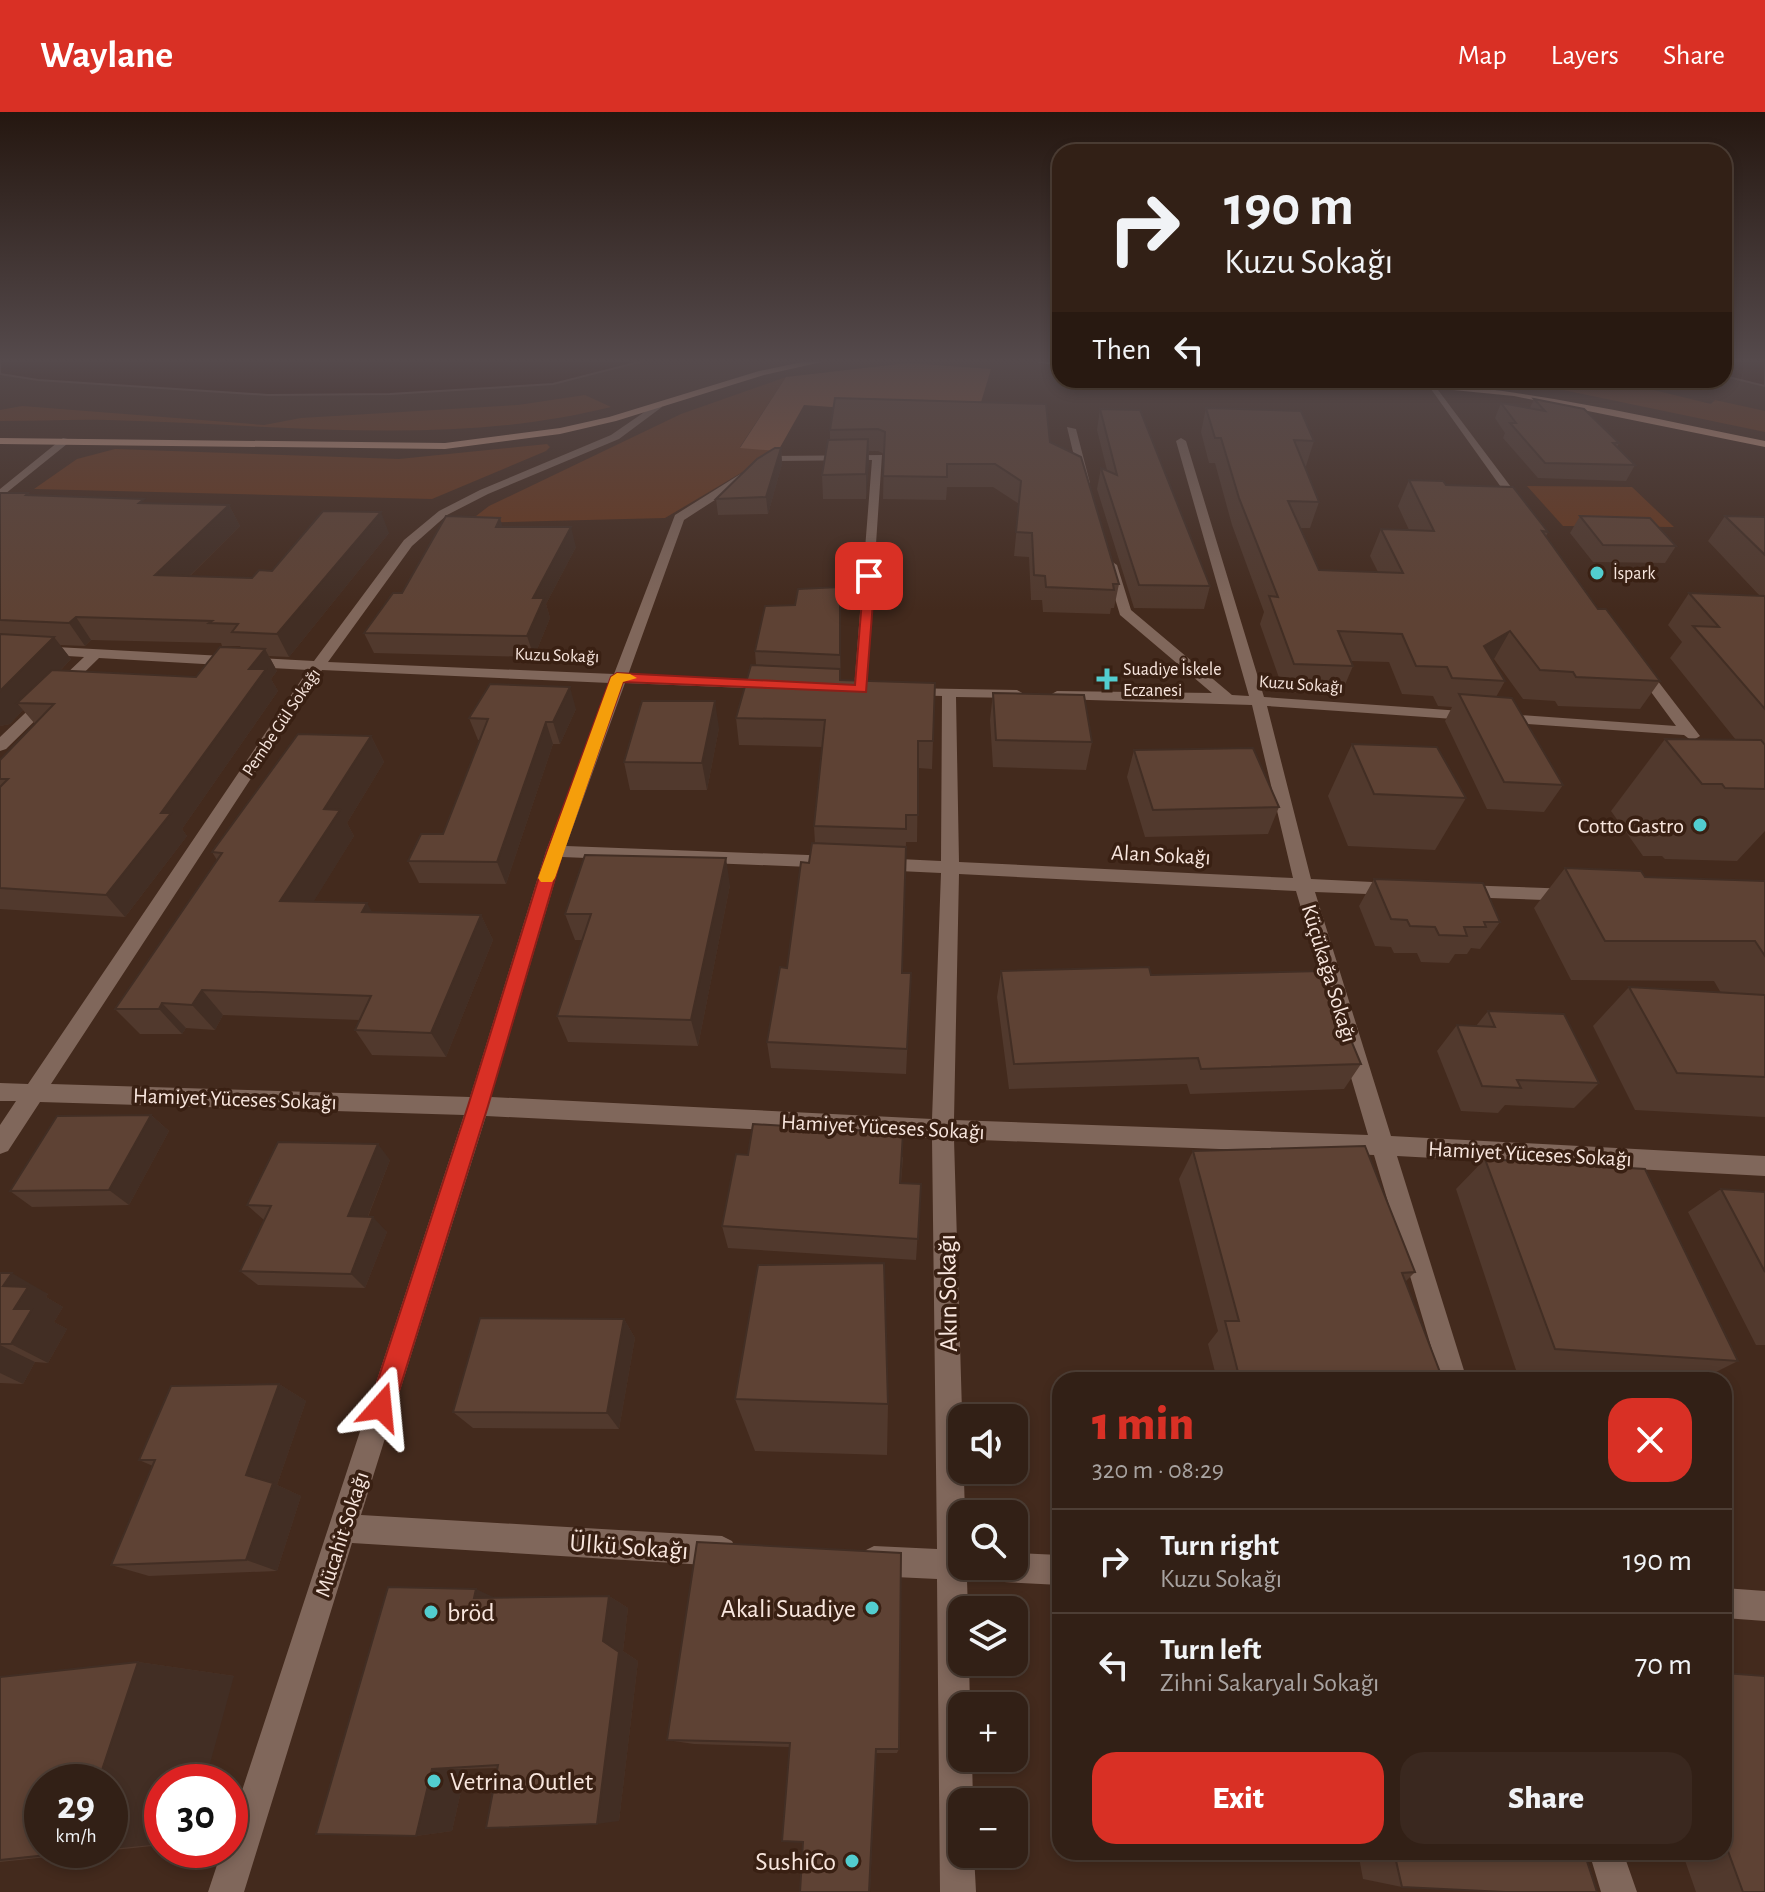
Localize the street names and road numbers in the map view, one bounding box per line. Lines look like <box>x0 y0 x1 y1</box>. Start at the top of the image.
street label: Kuzu Sokağı <box>514 646 600 666</box>
street label: Pembe Gül Sokağı <box>239 666 324 779</box>
street label: Kuzu Sokağı <box>1258 673 1344 697</box>
street label: Alan Sokağı <box>1111 841 1211 869</box>
street label: Küçükağa Sokağı <box>1298 902 1360 1045</box>
street label: Hamiyet Yüceses Sokağı <box>133 1084 337 1114</box>
street label: Hamiyet Yüceses Sokağı <box>781 1111 985 1143</box>
street label: Hamiyet Yüceses Sokağı <box>1428 1138 1632 1170</box>
street label: Akın Sokağı <box>934 1234 962 1352</box>
street label: Mücahit Sokağı <box>311 1469 373 1600</box>
street label: Ülkü Sokağı <box>569 1529 689 1564</box>

